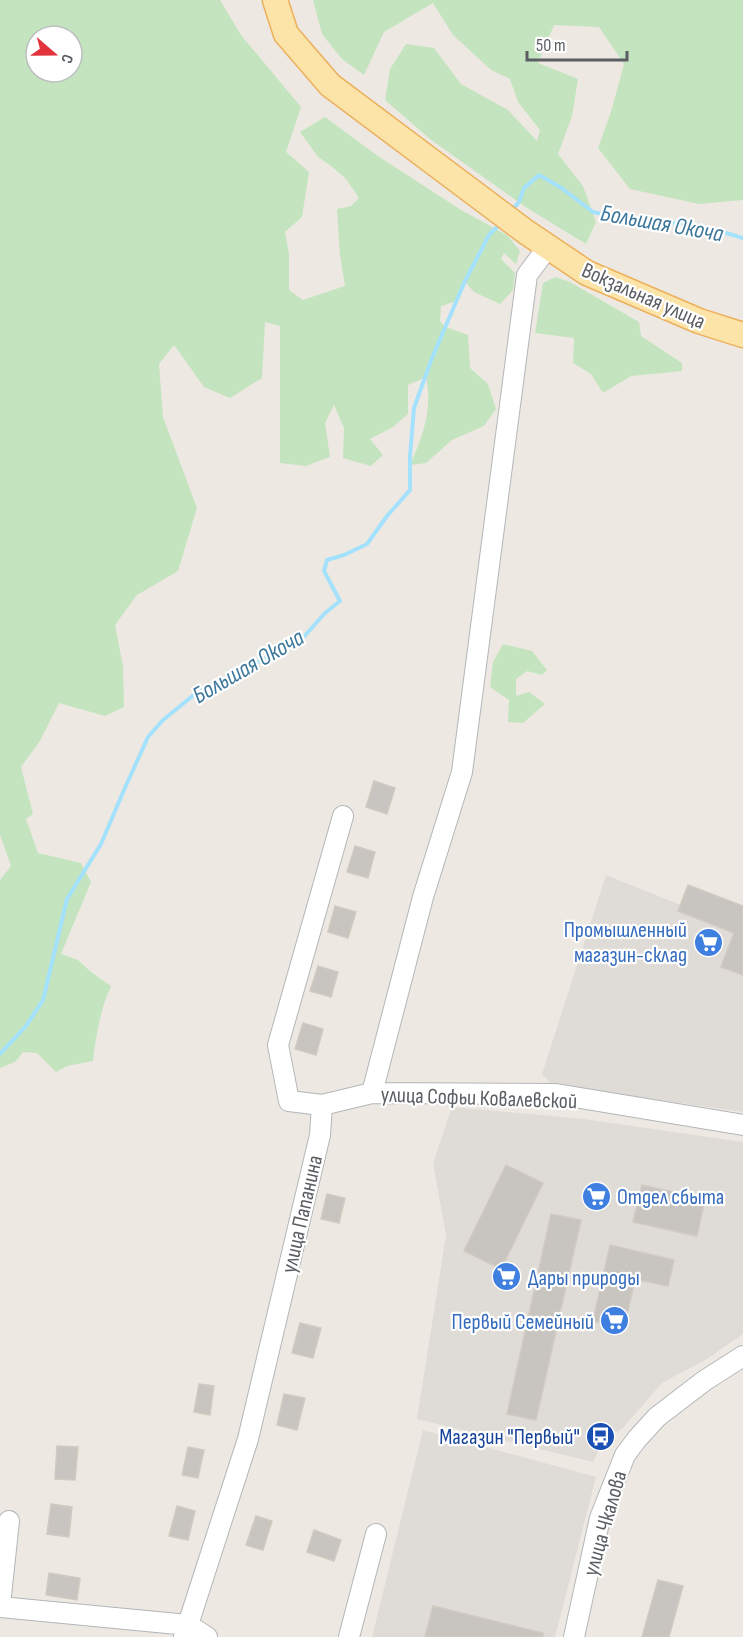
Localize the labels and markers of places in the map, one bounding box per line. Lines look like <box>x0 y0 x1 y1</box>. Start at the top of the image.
place label: Промышленный магазин-склад <box>564 917 687 969</box>
supermarket icon: Промышленный магазин-склад <box>692 926 724 958</box>
supermarket icon: Отдел сбыта <box>580 1180 612 1212</box>
place label: Отдел сбыта <box>617 1184 724 1211</box>
supermarket icon: Дары природы <box>491 1261 523 1293</box>
place label: Дары природы <box>528 1265 640 1292</box>
supermarket icon: Первый Семейный <box>599 1305 631 1337</box>
place label: Первый Семейный <box>452 1309 594 1336</box>
bus stop icon: Магазин "Первый" <box>585 1420 617 1452</box>
place label: Магазин "Первый" <box>439 1424 580 1451</box>

